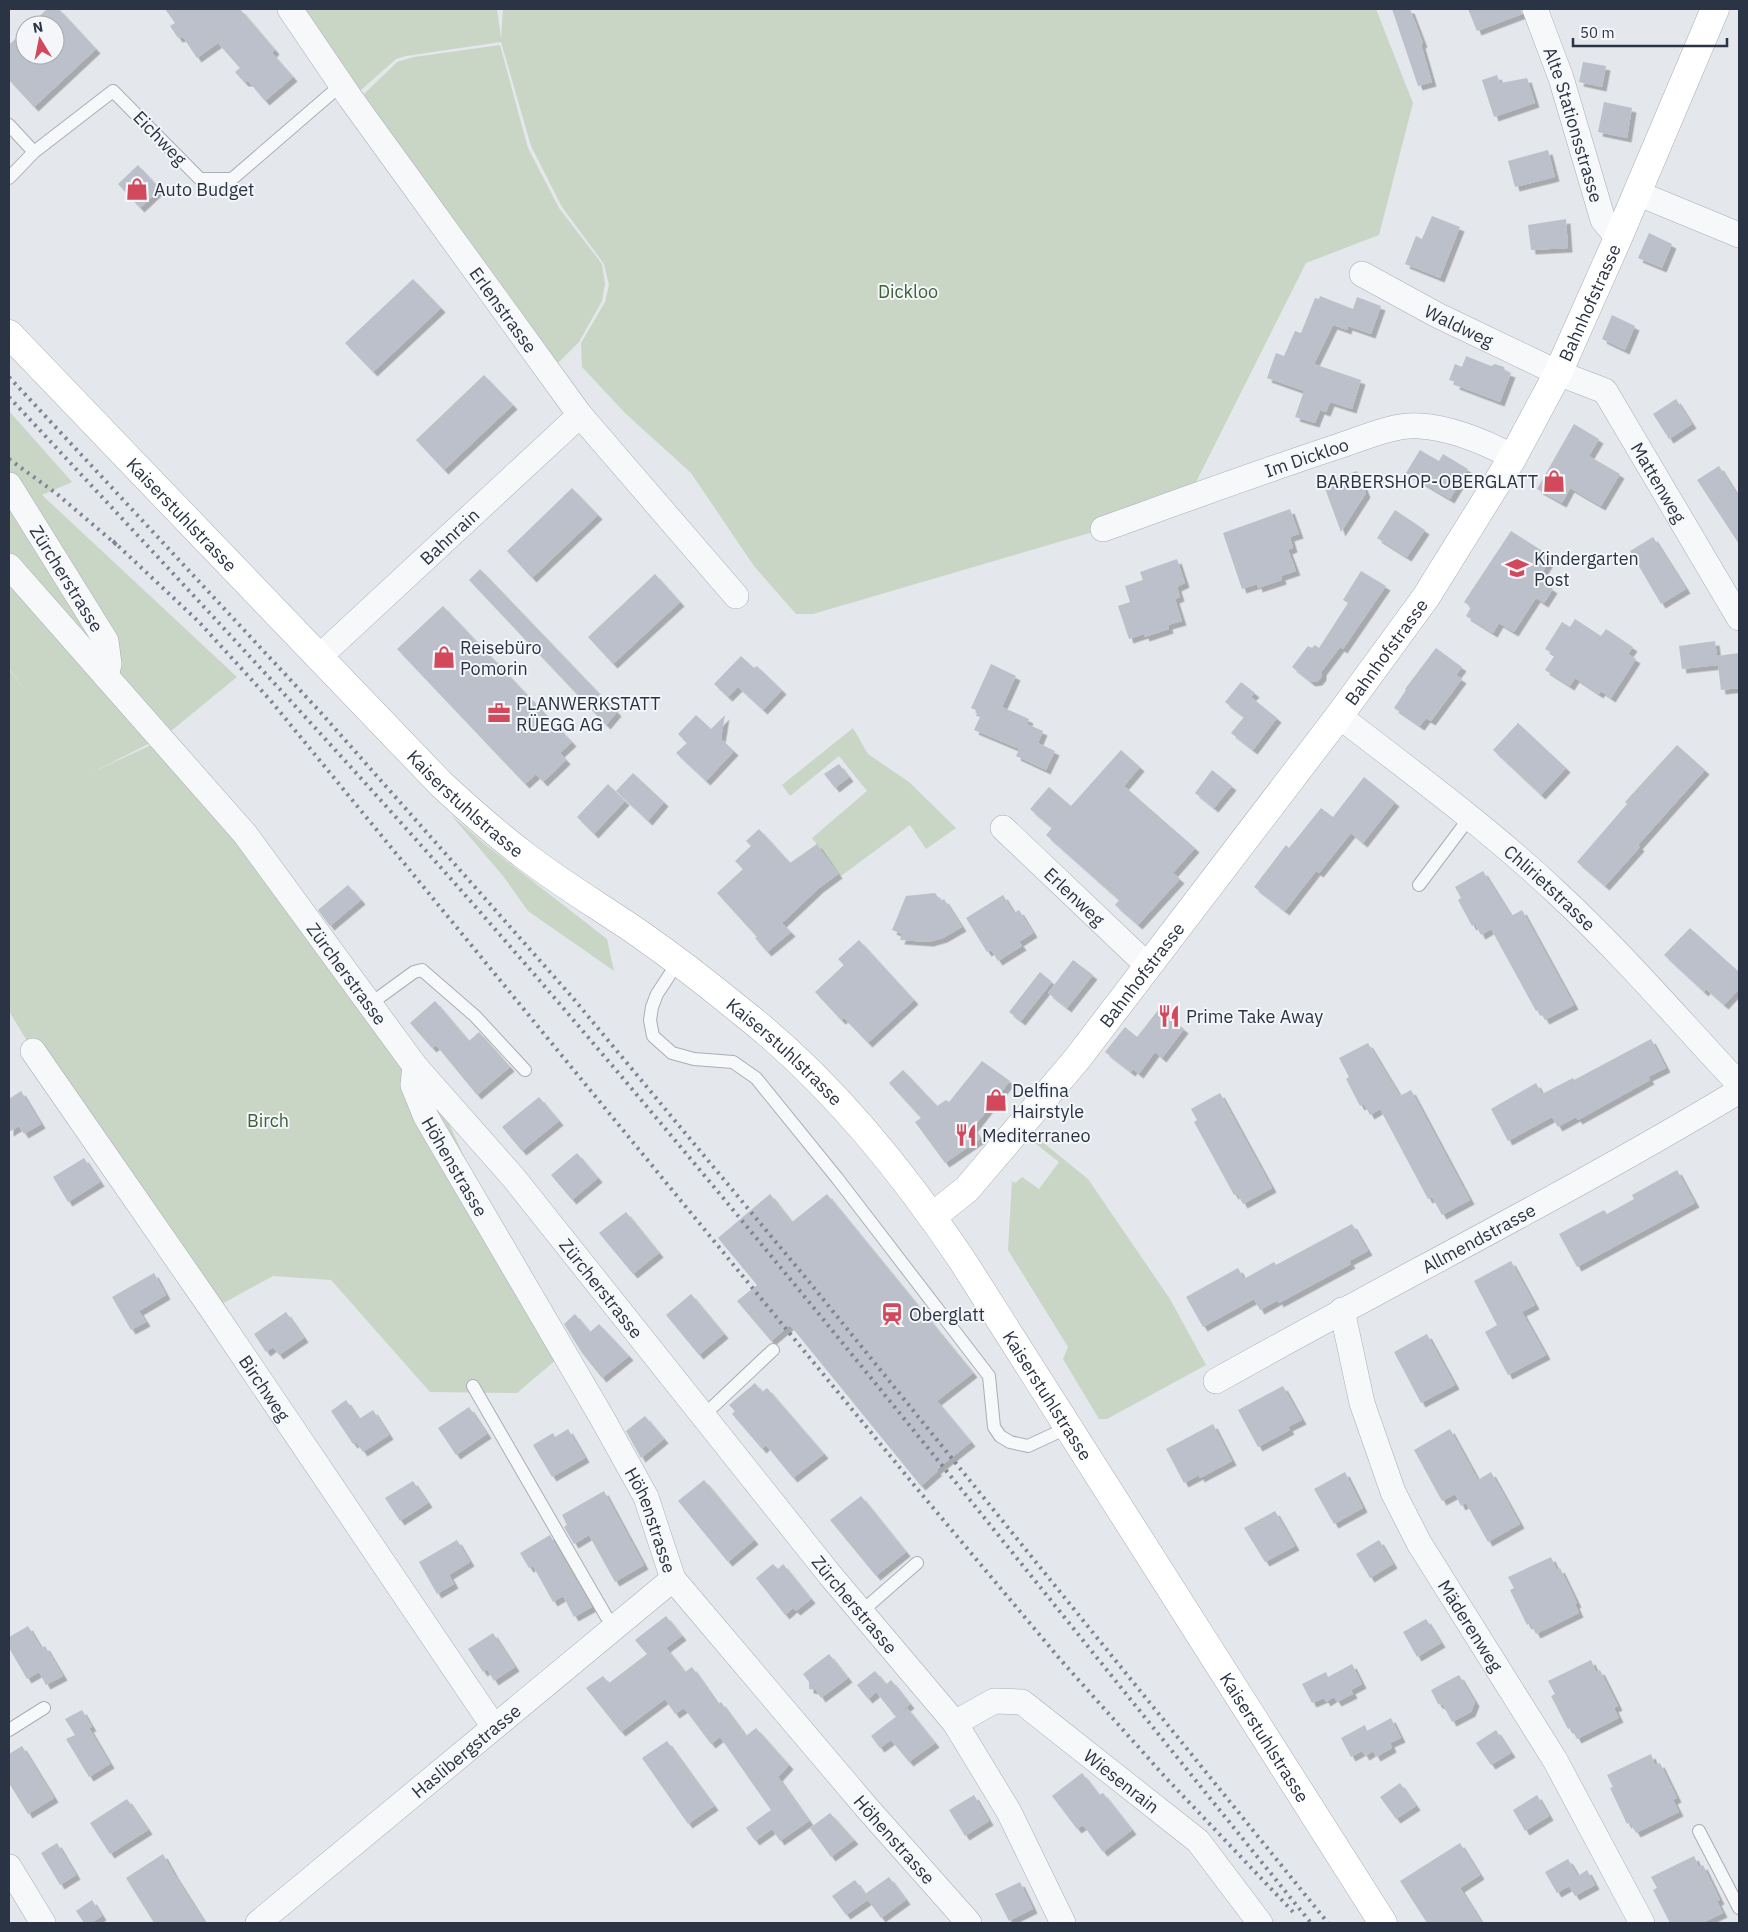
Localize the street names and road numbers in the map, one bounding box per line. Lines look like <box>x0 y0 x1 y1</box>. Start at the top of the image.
street label: Alte Stationsstrasse <box>1539 44 1609 205</box>
street label: Eichweg <box>128 106 192 171</box>
street label: Bahnhofstrasse <box>1553 240 1626 365</box>
street label: Erlenstrasse <box>465 262 543 357</box>
street label: Waldweg <box>1421 299 1498 352</box>
street label: Im Dickloo <box>1261 432 1352 482</box>
street label: Mattenweg <box>1626 438 1692 527</box>
street label: Kaiserstuhlstrasse <box>122 452 242 576</box>
street label: Bahnrain <box>415 503 484 569</box>
street label: Zürcherstrasse <box>25 521 109 636</box>
street label: Bahnhofstrasse <box>1339 594 1433 709</box>
street label: Kaiserstuhlstrasse <box>403 745 528 862</box>
street label: Chlirietstrasse <box>1499 839 1601 935</box>
street label: Erlenweg <box>1040 862 1110 931</box>
street label: Bahnhofstrasse <box>1094 917 1189 1032</box>
street label: Zürcherstrasse <box>302 918 392 1029</box>
street label: Kaiserstuhlstrasse <box>722 993 848 1110</box>
street label: Höhenstrasse <box>417 1113 493 1221</box>
street label: Allmendstrasse <box>1418 1198 1540 1278</box>
street label: Zürcherstrasse <box>555 1234 648 1343</box>
street label: Kaiserstuhlstrasse <box>998 1326 1098 1465</box>
street label: Birchweg <box>234 1350 296 1426</box>
street label: Höhenstrasse <box>620 1463 682 1576</box>
street label: Zürcherstrasse <box>807 1550 903 1658</box>
street label: Mäderenweg <box>1433 1575 1508 1676</box>
street label: Kaiserstuhlstrasse <box>1215 1668 1315 1807</box>
street label: Haslibergstrasse <box>407 1699 525 1803</box>
street label: Wiesenrain <box>1079 1744 1164 1818</box>
street label: Höhenstrasse <box>849 1790 940 1889</box>

